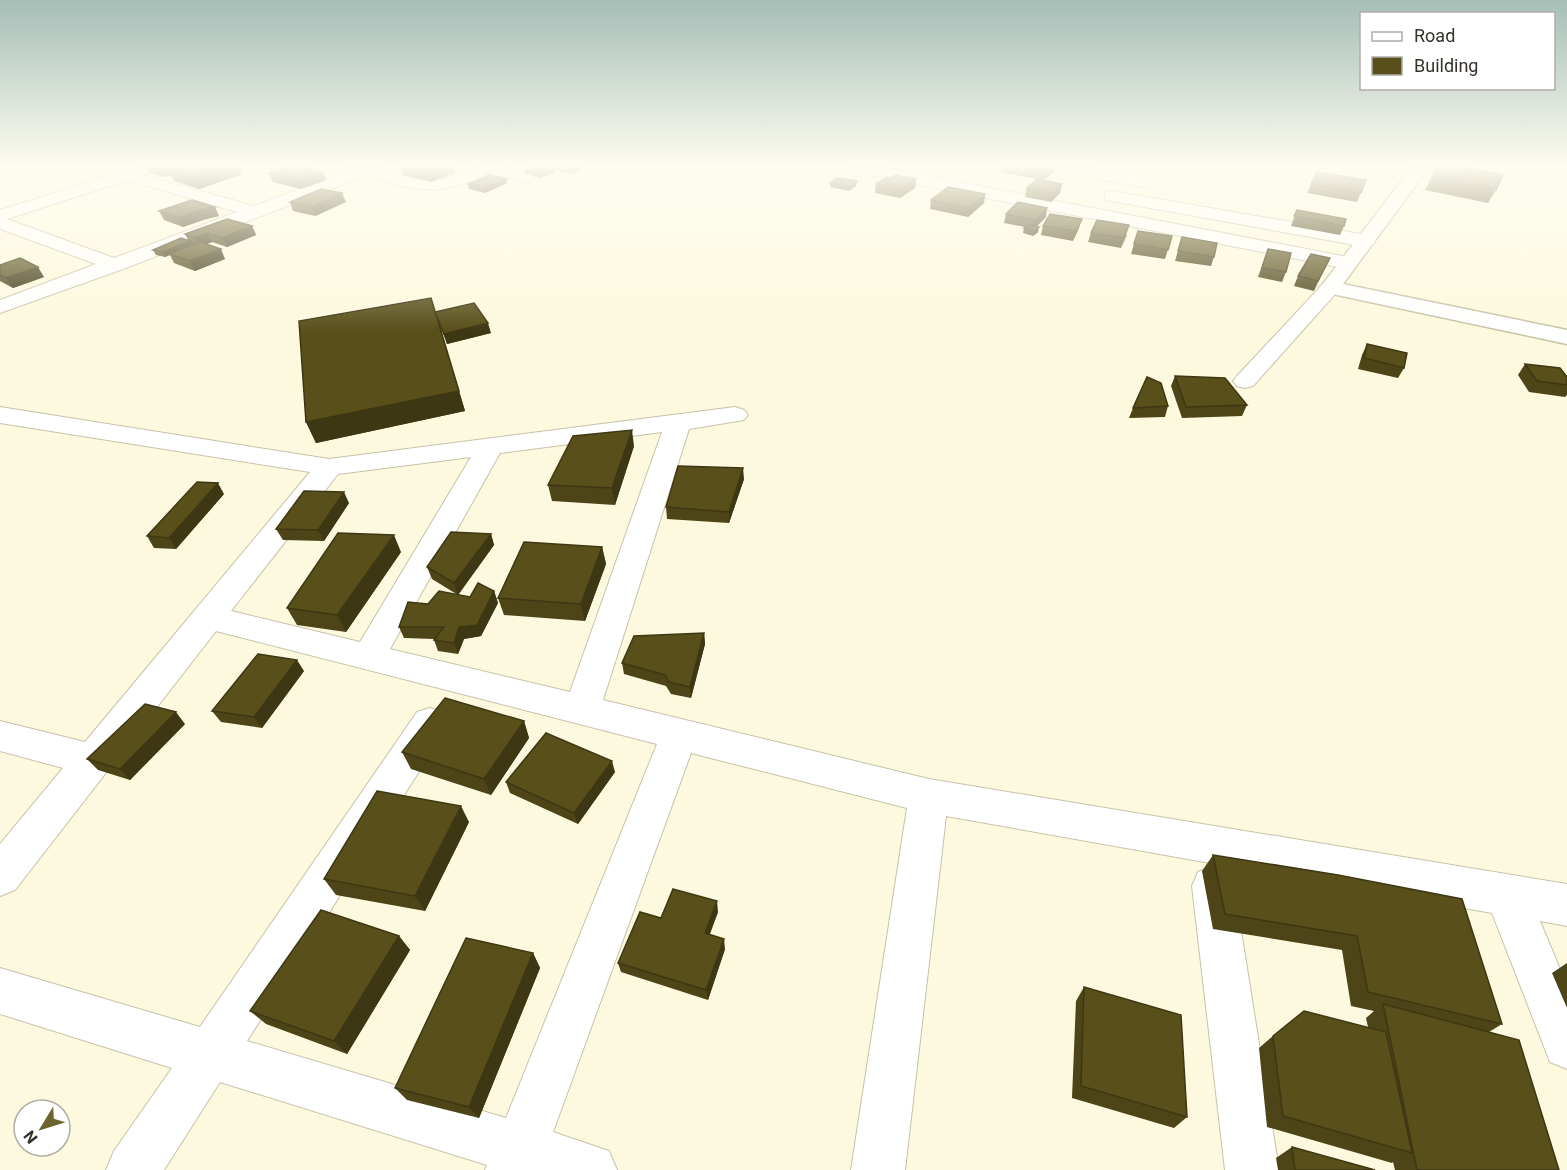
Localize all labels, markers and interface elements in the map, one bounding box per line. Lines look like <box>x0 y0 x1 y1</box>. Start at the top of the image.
legend <box>1360 12 1555 90</box>
text: Road <box>1414 25 1455 46</box>
text: Building <box>1414 55 1478 76</box>
north arrow <box>12 1098 72 1158</box>
text: N <box>20 1127 42 1147</box>

